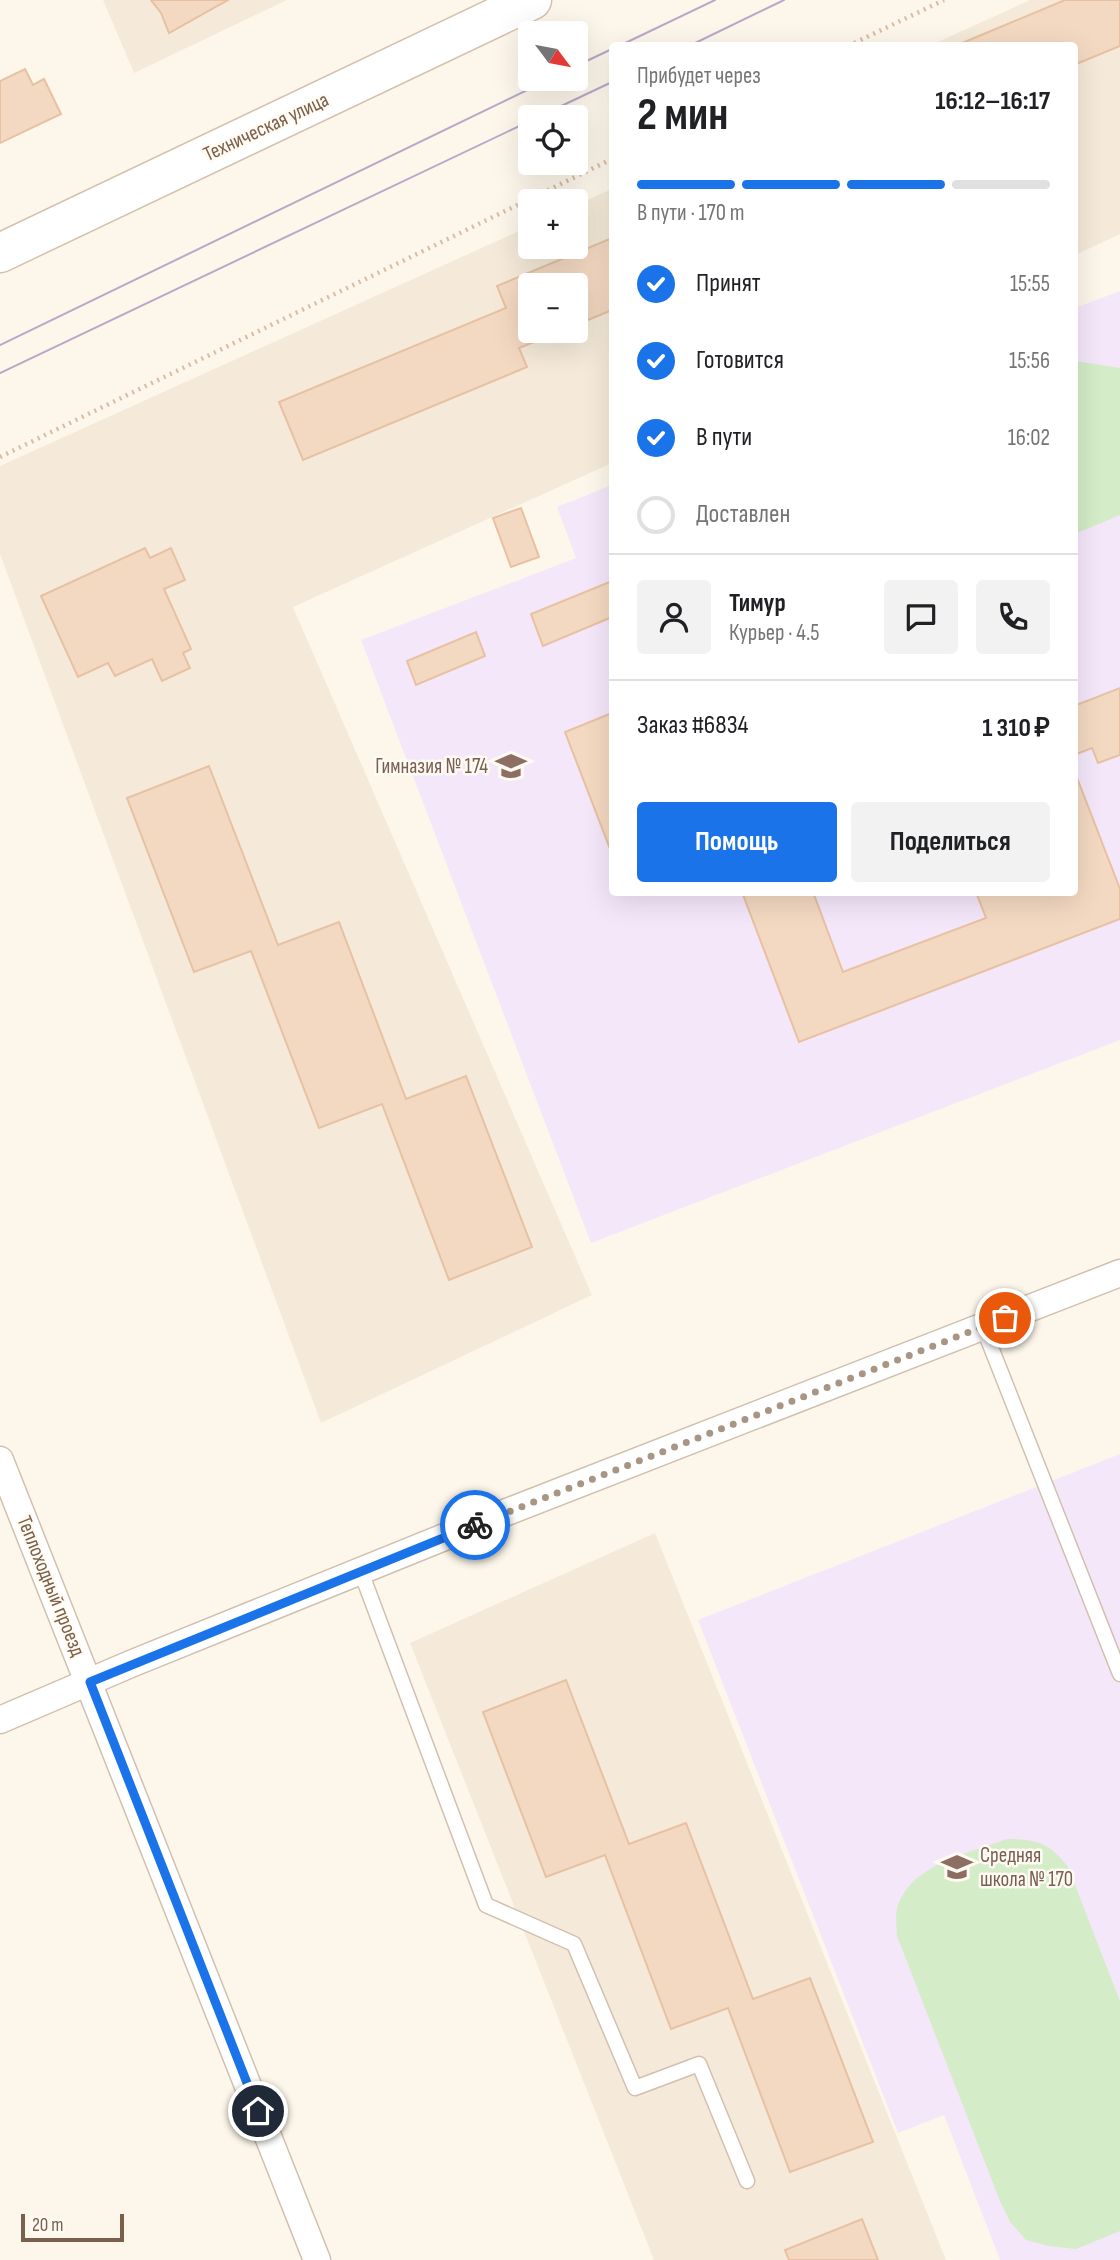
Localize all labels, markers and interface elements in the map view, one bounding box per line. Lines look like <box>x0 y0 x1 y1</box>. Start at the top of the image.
north arrow <box>518 21 588 91</box>
map controls <box>518 21 588 343</box>
text: Прибудет через <box>637 62 761 90</box>
text: 16:12–16:17 <box>935 86 1050 117</box>
street label: Техническая улица <box>199 87 333 167</box>
text: 2 мин <box>637 88 728 143</box>
button: locate <box>518 105 588 175</box>
button: + <box>518 189 588 259</box>
text: В пути · 170 m <box>637 199 744 227</box>
icon: check <box>637 265 675 303</box>
text: Принят <box>696 268 761 299</box>
text: 15:55 <box>1010 270 1050 298</box>
button: − <box>518 273 588 343</box>
icon: check <box>637 342 675 380</box>
text: Готовится <box>696 345 784 376</box>
text: 15:56 <box>1009 347 1050 375</box>
icon: check <box>637 419 675 457</box>
text: В пути <box>696 422 752 453</box>
text: 16:02 <box>1008 424 1050 452</box>
text: Доставлен <box>696 499 790 530</box>
button: person <box>637 580 711 654</box>
button: chat <box>884 580 958 654</box>
button: phone <box>976 580 1050 654</box>
text: Тимур <box>729 588 786 619</box>
text: Курьер · 4.5 <box>729 619 819 647</box>
text: Заказ #6834 <box>637 710 748 741</box>
text: 1 310 ₽ <box>982 713 1050 744</box>
school or university icon: Гимназия № 174 <box>494 749 528 783</box>
place label: Гимназия № 174 <box>375 754 488 779</box>
button: Помощь <box>637 802 837 882</box>
button: Поделиться <box>851 802 1050 882</box>
pin <box>975 1288 1035 1348</box>
icon: bag <box>986 1299 1024 1337</box>
courier <box>440 1490 510 1560</box>
icon: bike <box>456 1506 494 1544</box>
street label: Теплоходный проезд <box>12 1512 91 1660</box>
place label: Средняя школа № 170 <box>980 1843 1073 1892</box>
school or university icon: Средняя школа № 170 <box>940 1850 974 1884</box>
pin <box>228 2081 288 2141</box>
icon: home <box>239 2092 277 2130</box>
scale bar <box>21 2211 124 2243</box>
text: 20 m <box>32 2214 64 2237</box>

